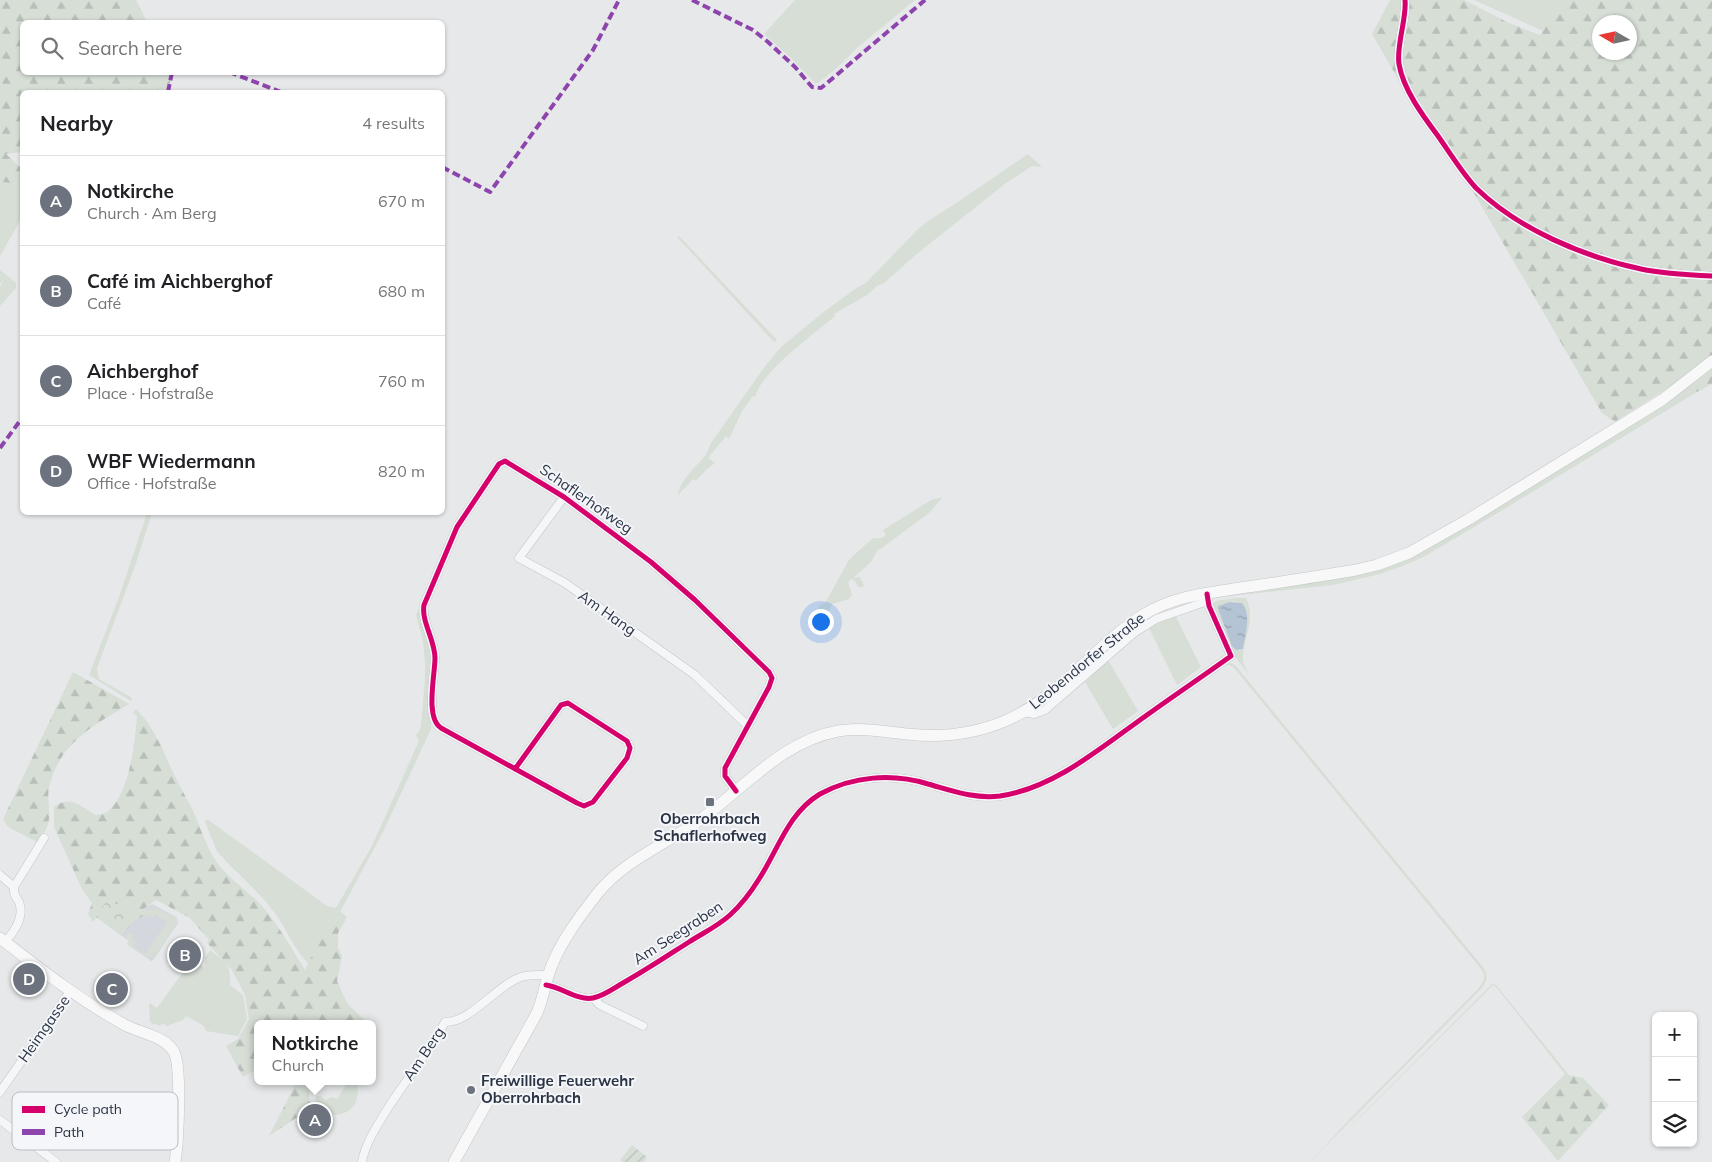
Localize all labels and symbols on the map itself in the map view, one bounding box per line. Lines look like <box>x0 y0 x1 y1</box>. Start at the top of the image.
north arrow <box>1592 15 1637 60</box>
street label: Schaflerhofweg <box>536 459 636 538</box>
street label: Am Hang <box>575 586 640 639</box>
street label: Leobendorfer Straße <box>1025 608 1148 713</box>
your location <box>808 609 834 635</box>
marker: Oberrohrbach Schaflerhofweg <box>704 796 716 808</box>
place label: Oberrohrbach Schaflerhofweg <box>654 809 766 845</box>
street label: Am Seegraben <box>629 897 726 969</box>
pin: B <box>169 936 201 974</box>
pin: D <box>13 960 45 998</box>
pin: C <box>96 970 128 1008</box>
street label: Heimgasse <box>14 992 74 1066</box>
street label: Am Berg <box>399 1023 448 1084</box>
place label: Freiwillige Feuerwehr Oberrohrbach <box>481 1071 634 1107</box>
marker: Freiwillige Feuerwehr Oberrohrbach <box>465 1084 477 1096</box>
legend <box>12 1092 178 1150</box>
text: Cycle path <box>54 1100 122 1118</box>
pin: A <box>299 1101 331 1139</box>
text: Path <box>54 1123 84 1141</box>

